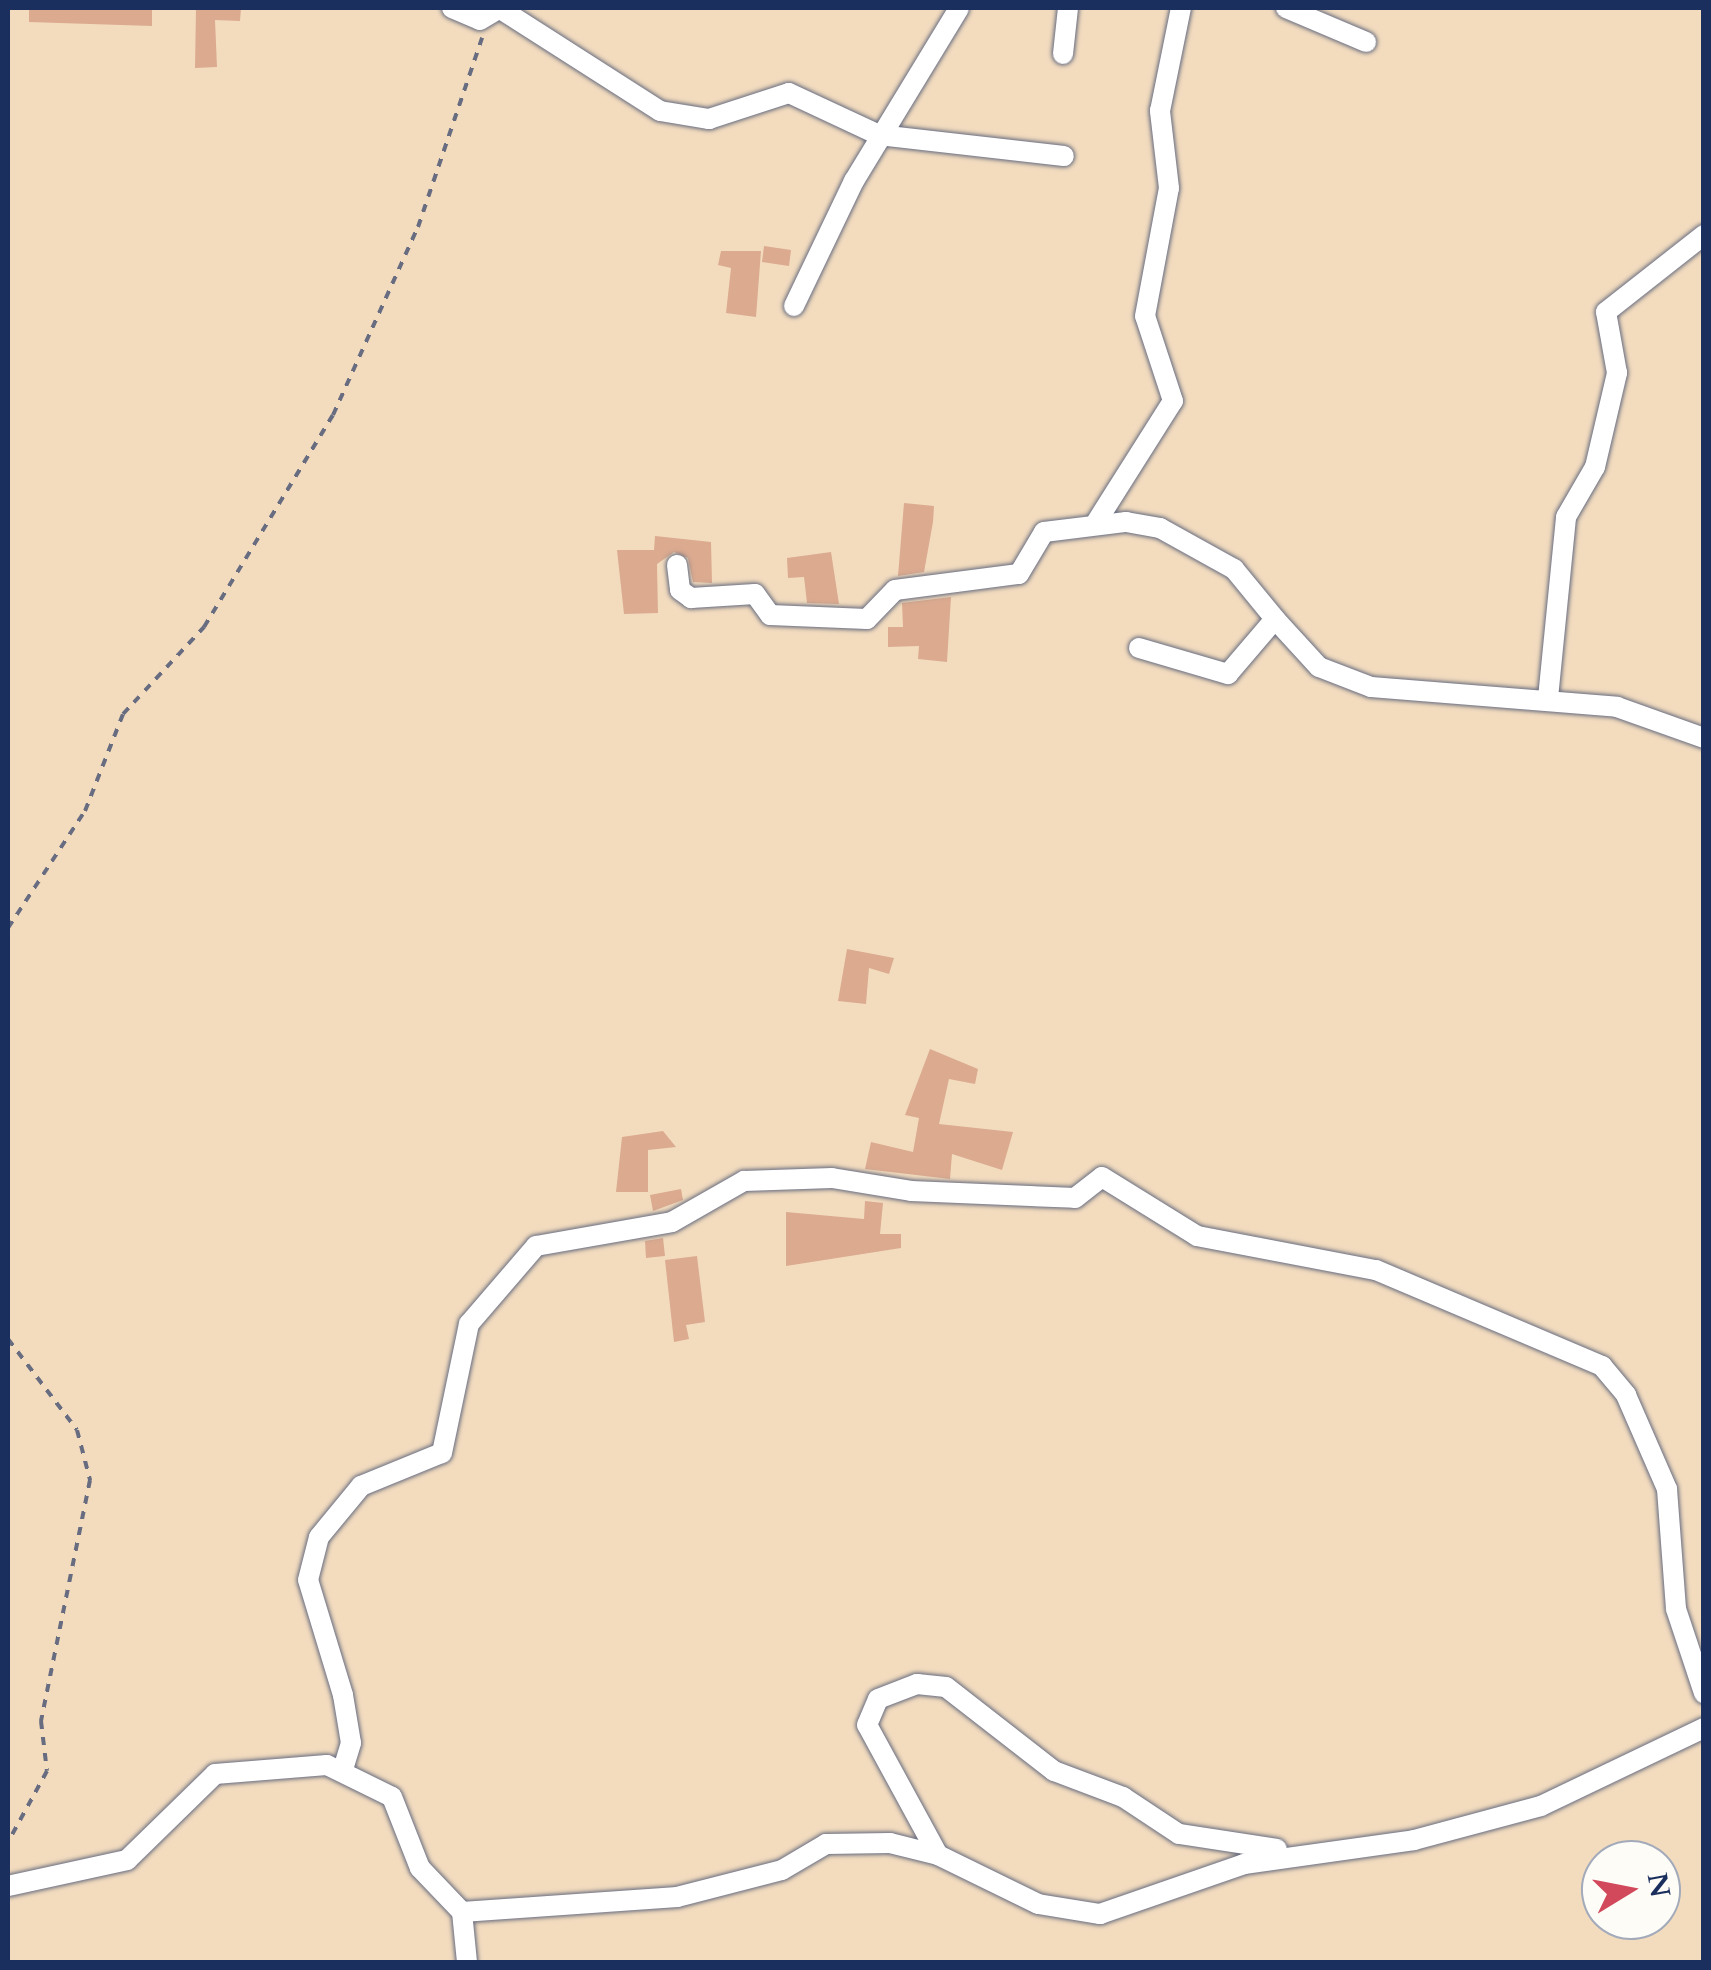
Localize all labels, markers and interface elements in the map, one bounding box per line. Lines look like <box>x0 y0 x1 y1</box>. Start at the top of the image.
north arrow <box>1581 1840 1681 1940</box>
text: N <box>1638 1870 1679 1900</box>

